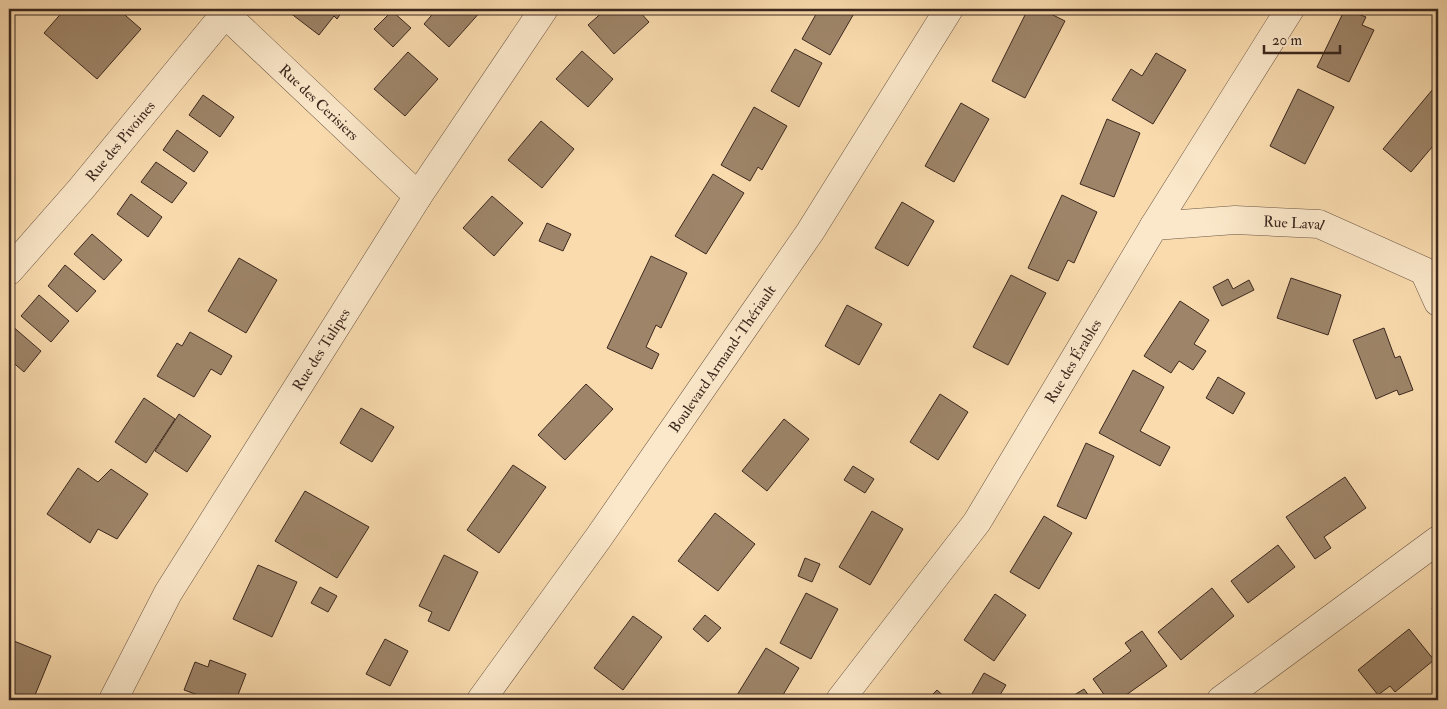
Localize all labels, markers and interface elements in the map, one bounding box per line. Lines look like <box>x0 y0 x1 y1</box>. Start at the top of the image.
scale bar <box>1264 22 1341 54</box>
text: 20 m <box>1272 31 1302 50</box>
street label: Rue des Cerisiers <box>275 60 363 145</box>
street label: Rue des Pivoines <box>81 97 159 186</box>
street label: Rue Laval <box>1263 212 1328 235</box>
street label: Boulevard Armand-Thériault <box>665 281 780 436</box>
street label: Rue des Tulipes <box>288 305 354 394</box>
street label: Rue des Érables <box>1041 316 1106 407</box>

